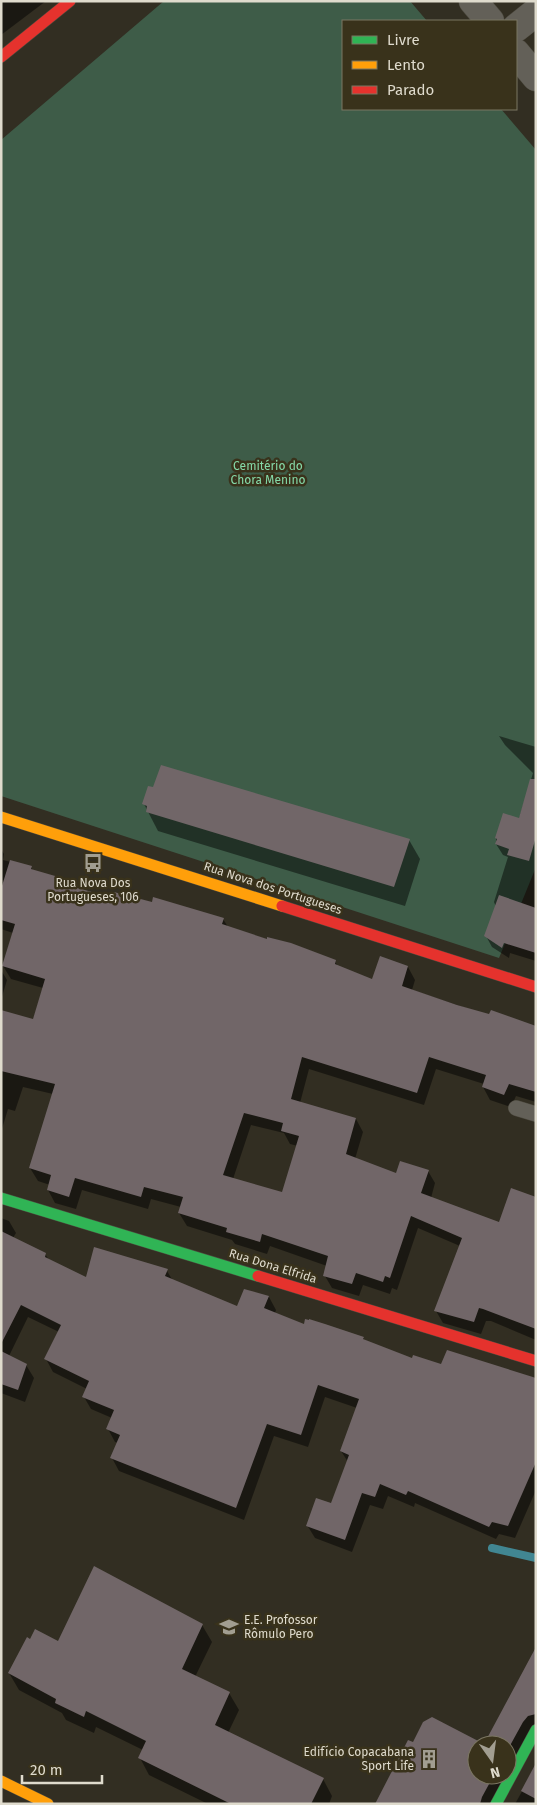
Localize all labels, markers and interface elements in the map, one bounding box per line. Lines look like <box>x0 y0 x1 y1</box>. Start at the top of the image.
legend <box>342 20 517 110</box>
text: Livre <box>387 31 420 49</box>
text: Lento <box>387 56 425 74</box>
text: Parado <box>387 81 434 99</box>
park label: Cemitério do Chora Menino <box>231 459 305 487</box>
bus stop icon: Rua Nova Dos Portugueses, 106 <box>82 852 104 874</box>
street label: Rua Nova dos Portugueses <box>202 859 344 917</box>
place label: Rua Nova Dos Portugueses, 106 <box>47 876 139 904</box>
street label: Rua Dona Elfrida <box>227 1246 319 1286</box>
place label: E.E. Profossor Rômulo Pero <box>244 1613 318 1641</box>
school or university icon: E.E. Profossor Rômulo Pero <box>218 1616 240 1638</box>
north arrow <box>467 1735 517 1785</box>
place label: Edifício Copacabana Sport Life <box>304 1745 414 1773</box>
building icon: Edifício Copacabana Sport Life <box>418 1748 440 1770</box>
scale bar <box>22 1752 102 1784</box>
text: 20 m <box>30 1761 63 1779</box>
text: N <box>488 1763 502 1782</box>

